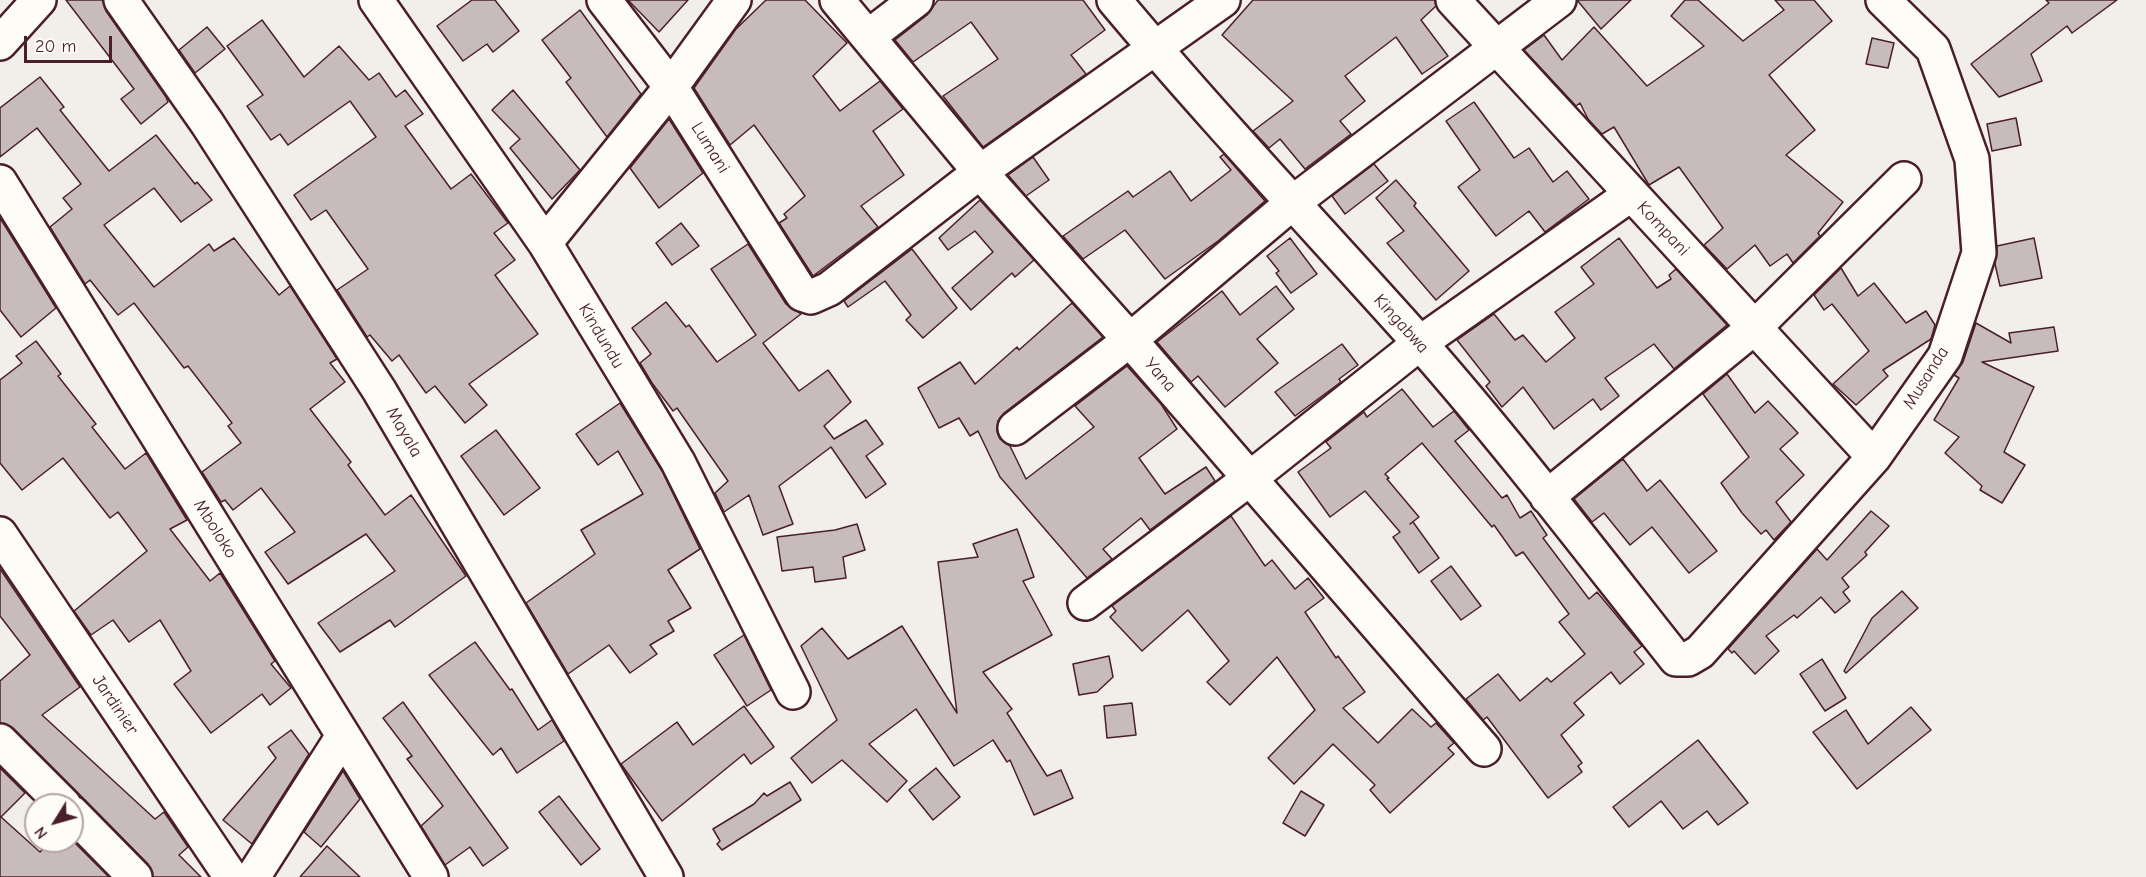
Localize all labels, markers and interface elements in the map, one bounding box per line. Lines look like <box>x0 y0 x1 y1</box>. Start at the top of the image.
scale bar <box>27 24 116 62</box>
text: 20 m <box>35 36 76 57</box>
street label: Lumani <box>686 118 734 178</box>
street label: Kompani <box>1632 197 1694 261</box>
street label: Kingabwa <box>1369 290 1433 358</box>
street label: Kindundu <box>573 300 629 372</box>
street label: Musanda <box>1898 343 1954 413</box>
street label: Yana <box>1139 354 1181 396</box>
street label: Mayala <box>381 403 427 461</box>
street label: Mboloko <box>188 495 242 563</box>
street label: Jardinier <box>87 671 143 739</box>
north arrow <box>24 793 84 853</box>
text: N <box>31 823 52 842</box>

